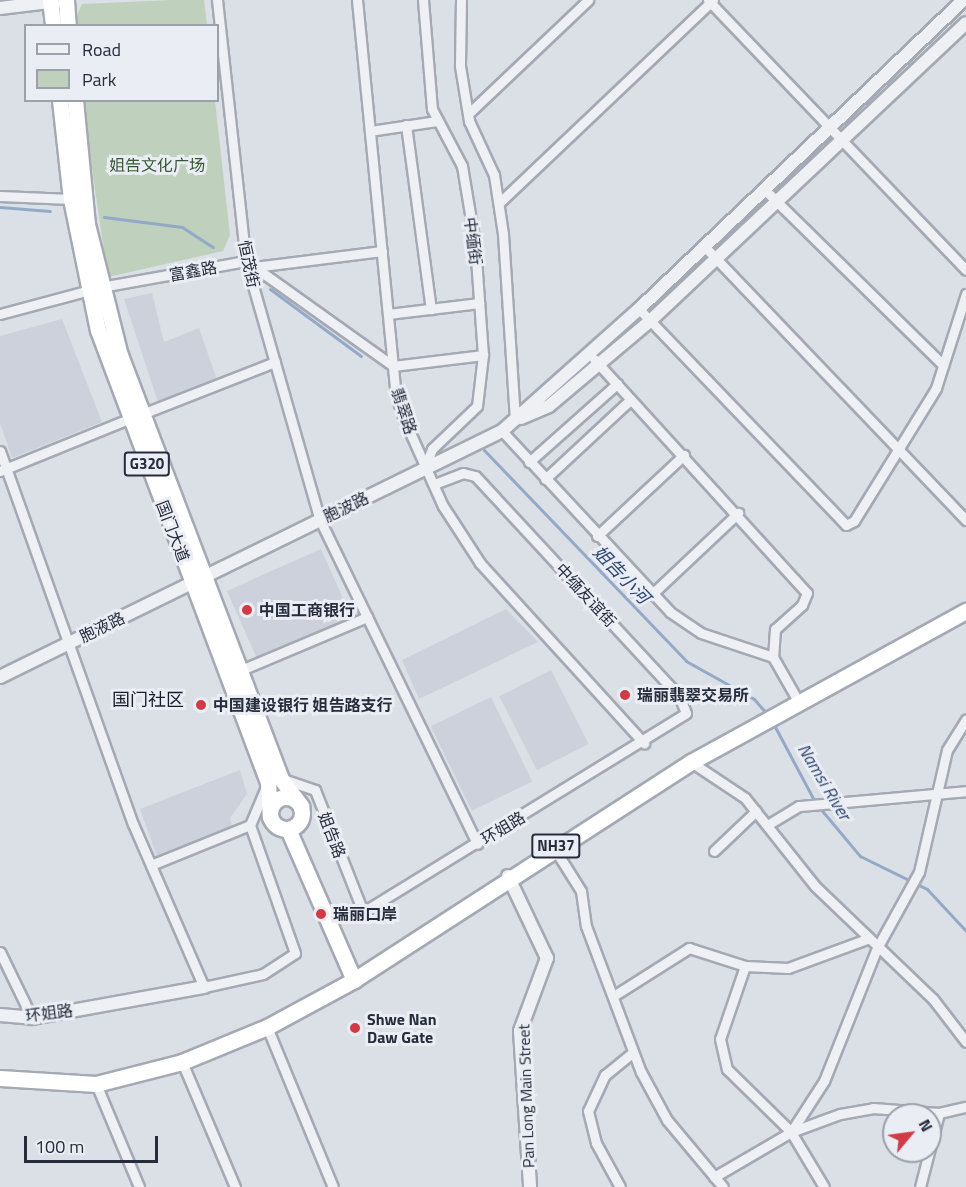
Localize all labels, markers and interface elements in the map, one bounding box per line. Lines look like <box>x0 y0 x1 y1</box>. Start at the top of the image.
legend <box>24 24 219 102</box>
text: Road <box>82 36 121 63</box>
text: Park <box>82 66 116 93</box>
park label: 姐告文化广场 <box>109 155 205 175</box>
street label: 中缅街 <box>461 216 485 266</box>
street label: 恒茂街 <box>235 239 263 289</box>
street label: 富鑫路 <box>168 257 218 285</box>
street label: 翡翠路 <box>387 385 421 437</box>
road number: G320 <box>123 452 171 476</box>
street label: 胞波路 <box>320 488 372 526</box>
street label: 国门大道 <box>153 498 193 564</box>
water label: 姐告小河 <box>588 542 654 608</box>
street label: 中缅友谊街 <box>552 559 620 631</box>
place label: 中国工商银行 <box>259 600 355 620</box>
marker: 中国工商银行 <box>240 603 254 617</box>
street label: 胞液路 <box>76 608 128 646</box>
place label: 瑞丽翡翠交易所 <box>637 685 749 705</box>
marker: 瑞丽翡翠交易所 <box>618 688 632 702</box>
district label: 国门社区 <box>112 689 184 711</box>
place label: 中国建设银行 姐告路支行 <box>213 695 393 715</box>
marker: 中国建设银行 姐告路支行 <box>194 698 208 712</box>
water label: Namsi River <box>793 740 855 824</box>
street label: 环姐路 <box>477 807 529 849</box>
street label: 姐告路 <box>314 809 350 861</box>
road number: NH37 <box>530 834 582 858</box>
place label: 瑞丽口岸 <box>333 904 397 924</box>
marker: 瑞丽口岸 <box>314 907 328 921</box>
street label: 环姐路 <box>24 1001 74 1025</box>
place label: Shwe Nan Daw Gate <box>367 1009 437 1047</box>
marker: Shwe Nan Daw Gate <box>348 1021 362 1035</box>
street label: Pan Long Main Street <box>514 1024 538 1168</box>
north arrow <box>882 1103 942 1163</box>
text: N <box>913 1115 939 1136</box>
scale bar <box>27 1124 160 1162</box>
text: 100 m <box>35 1133 84 1160</box>

